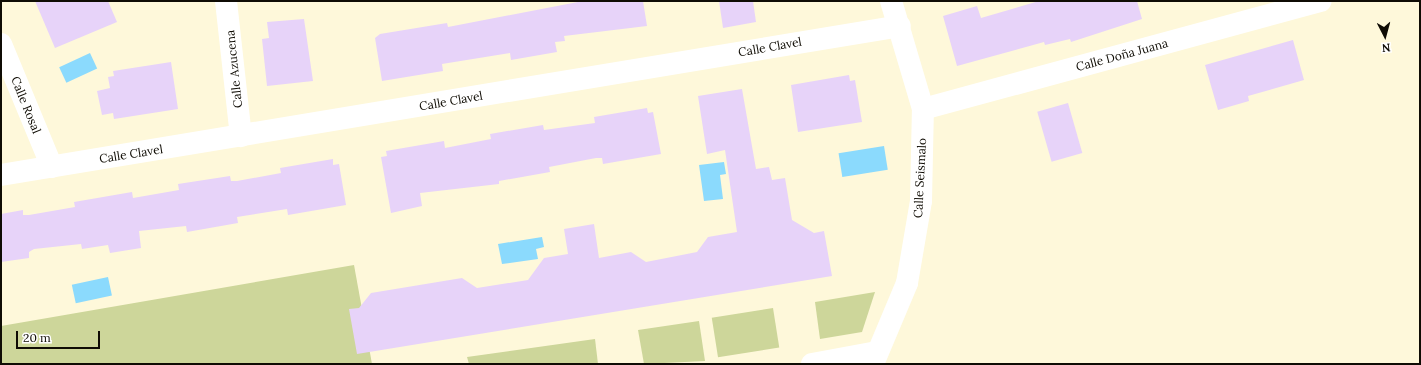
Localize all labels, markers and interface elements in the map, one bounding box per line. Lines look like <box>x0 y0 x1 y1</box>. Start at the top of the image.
north arrow <box>1365 16 1405 56</box>
street label: Calle Azucena <box>223 29 245 109</box>
street label: Calle Clavel <box>737 34 803 60</box>
street label: Calle Doña Juana <box>1074 36 1170 74</box>
text: N <box>1381 41 1391 55</box>
street label: Calle Rosal <box>8 74 44 136</box>
street label: Calle Clavel <box>418 88 484 114</box>
street label: Calle Seismalo <box>911 138 929 218</box>
street label: Calle Clavel <box>98 142 164 166</box>
scale bar <box>18 323 102 349</box>
text: 20 m <box>23 330 51 345</box>

